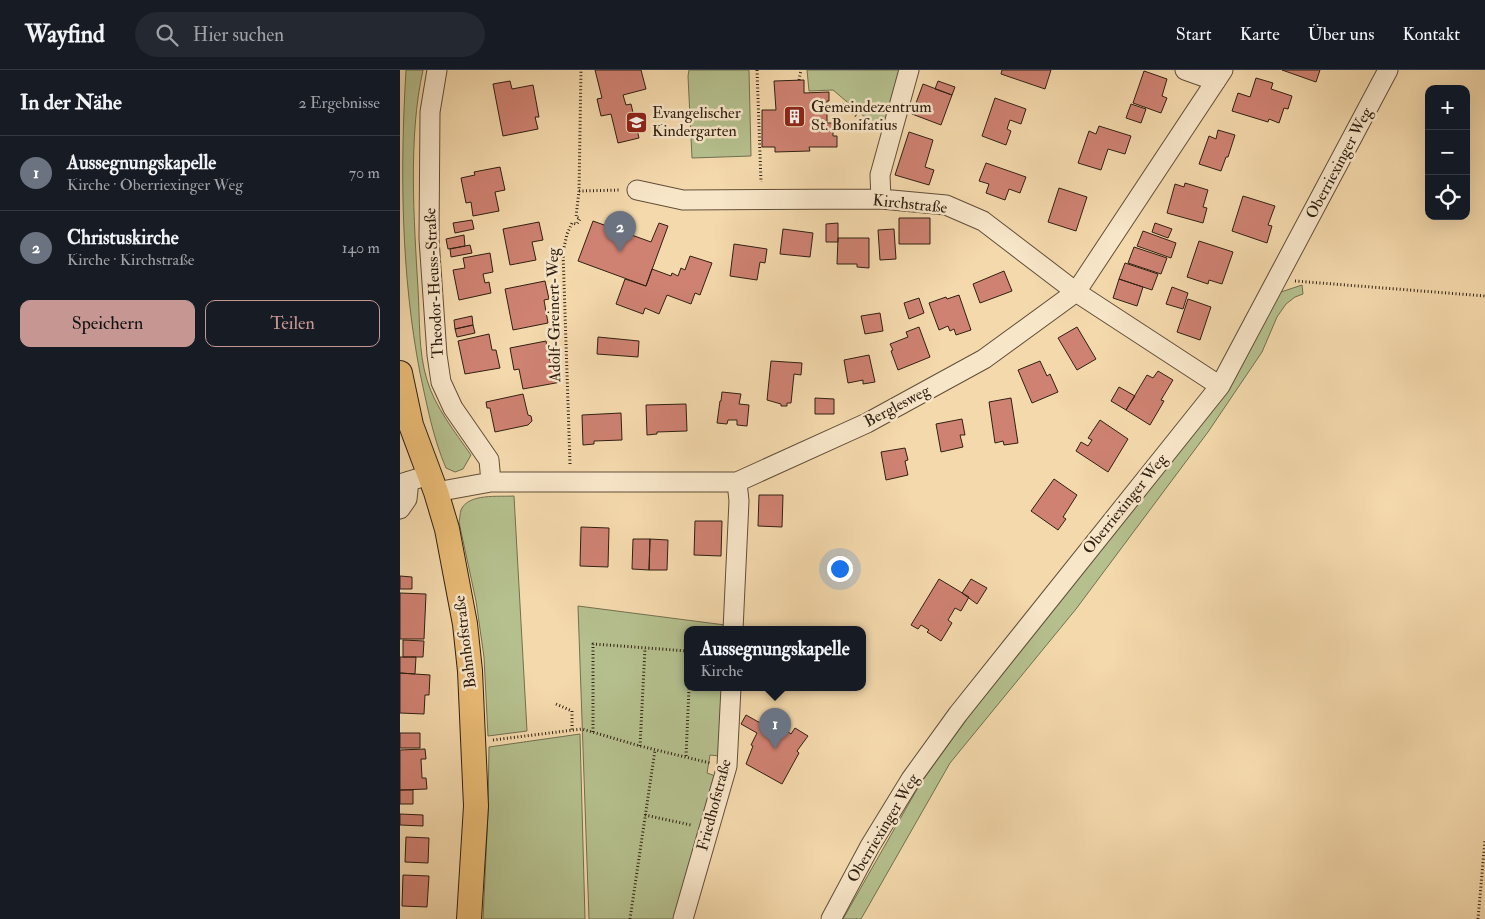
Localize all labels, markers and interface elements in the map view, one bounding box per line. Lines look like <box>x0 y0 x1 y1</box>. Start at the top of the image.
search box <box>135 12 485 57</box>
text: Wayfind <box>25 19 105 50</box>
icon: search <box>153 21 181 49</box>
text: Hier suchen <box>193 23 284 47</box>
text: Start <box>1176 23 1212 46</box>
text: Karte <box>1240 23 1280 46</box>
text: Über uns <box>1308 23 1374 46</box>
text: Kontakt <box>1402 23 1460 46</box>
map controls <box>1425 85 1470 220</box>
button: + <box>1425 85 1470 130</box>
text: In der Nähe <box>20 89 122 116</box>
text: 2 Ergebnisse <box>299 93 380 113</box>
place label: Gemeindezentrum St. Bonifatius <box>811 97 932 135</box>
place label: Evangelischer Kindergarten <box>652 103 741 141</box>
street label: Oberriexinger Weg <box>1301 103 1377 222</box>
building icon: Gemeindezentrum St. Bonifatius <box>783 104 807 128</box>
school or university icon: Evangelischer Kindergarten <box>624 110 648 134</box>
button: − <box>1425 130 1470 175</box>
text: Aussegnungskapelle <box>67 151 216 175</box>
text: 1 <box>33 163 39 183</box>
text: 70 m <box>349 163 380 183</box>
text: Kirche · Oberriexinger Weg <box>67 175 243 195</box>
button: locate <box>1425 175 1470 220</box>
street label: Kirchstraße <box>872 190 949 218</box>
street label: Theodor-Heuss-Straße <box>420 207 448 359</box>
pin: 2 <box>604 211 636 252</box>
text: Christuskirche <box>67 226 179 250</box>
text: 2 <box>32 238 40 258</box>
text: 140 m <box>342 238 380 258</box>
street label: Adolf-Greinert-Weg <box>543 247 565 383</box>
text: Kirche · Kirchstraße <box>67 250 194 270</box>
button: Speichern <box>20 300 195 347</box>
button: Teilen <box>205 300 380 347</box>
street label: Berglesweg <box>861 380 934 432</box>
street label: Oberriexinger Weg <box>1078 449 1172 558</box>
your location <box>827 556 853 582</box>
street label: Bahnhofstraße <box>449 594 481 690</box>
popup <box>684 626 866 691</box>
text: Aussegnungskapelle <box>700 637 850 661</box>
text: Kirche <box>700 661 743 681</box>
pin: 1 <box>759 708 791 749</box>
street label: Friedhofstraße <box>692 757 736 853</box>
street label: Oberriexinger Weg <box>843 769 924 886</box>

